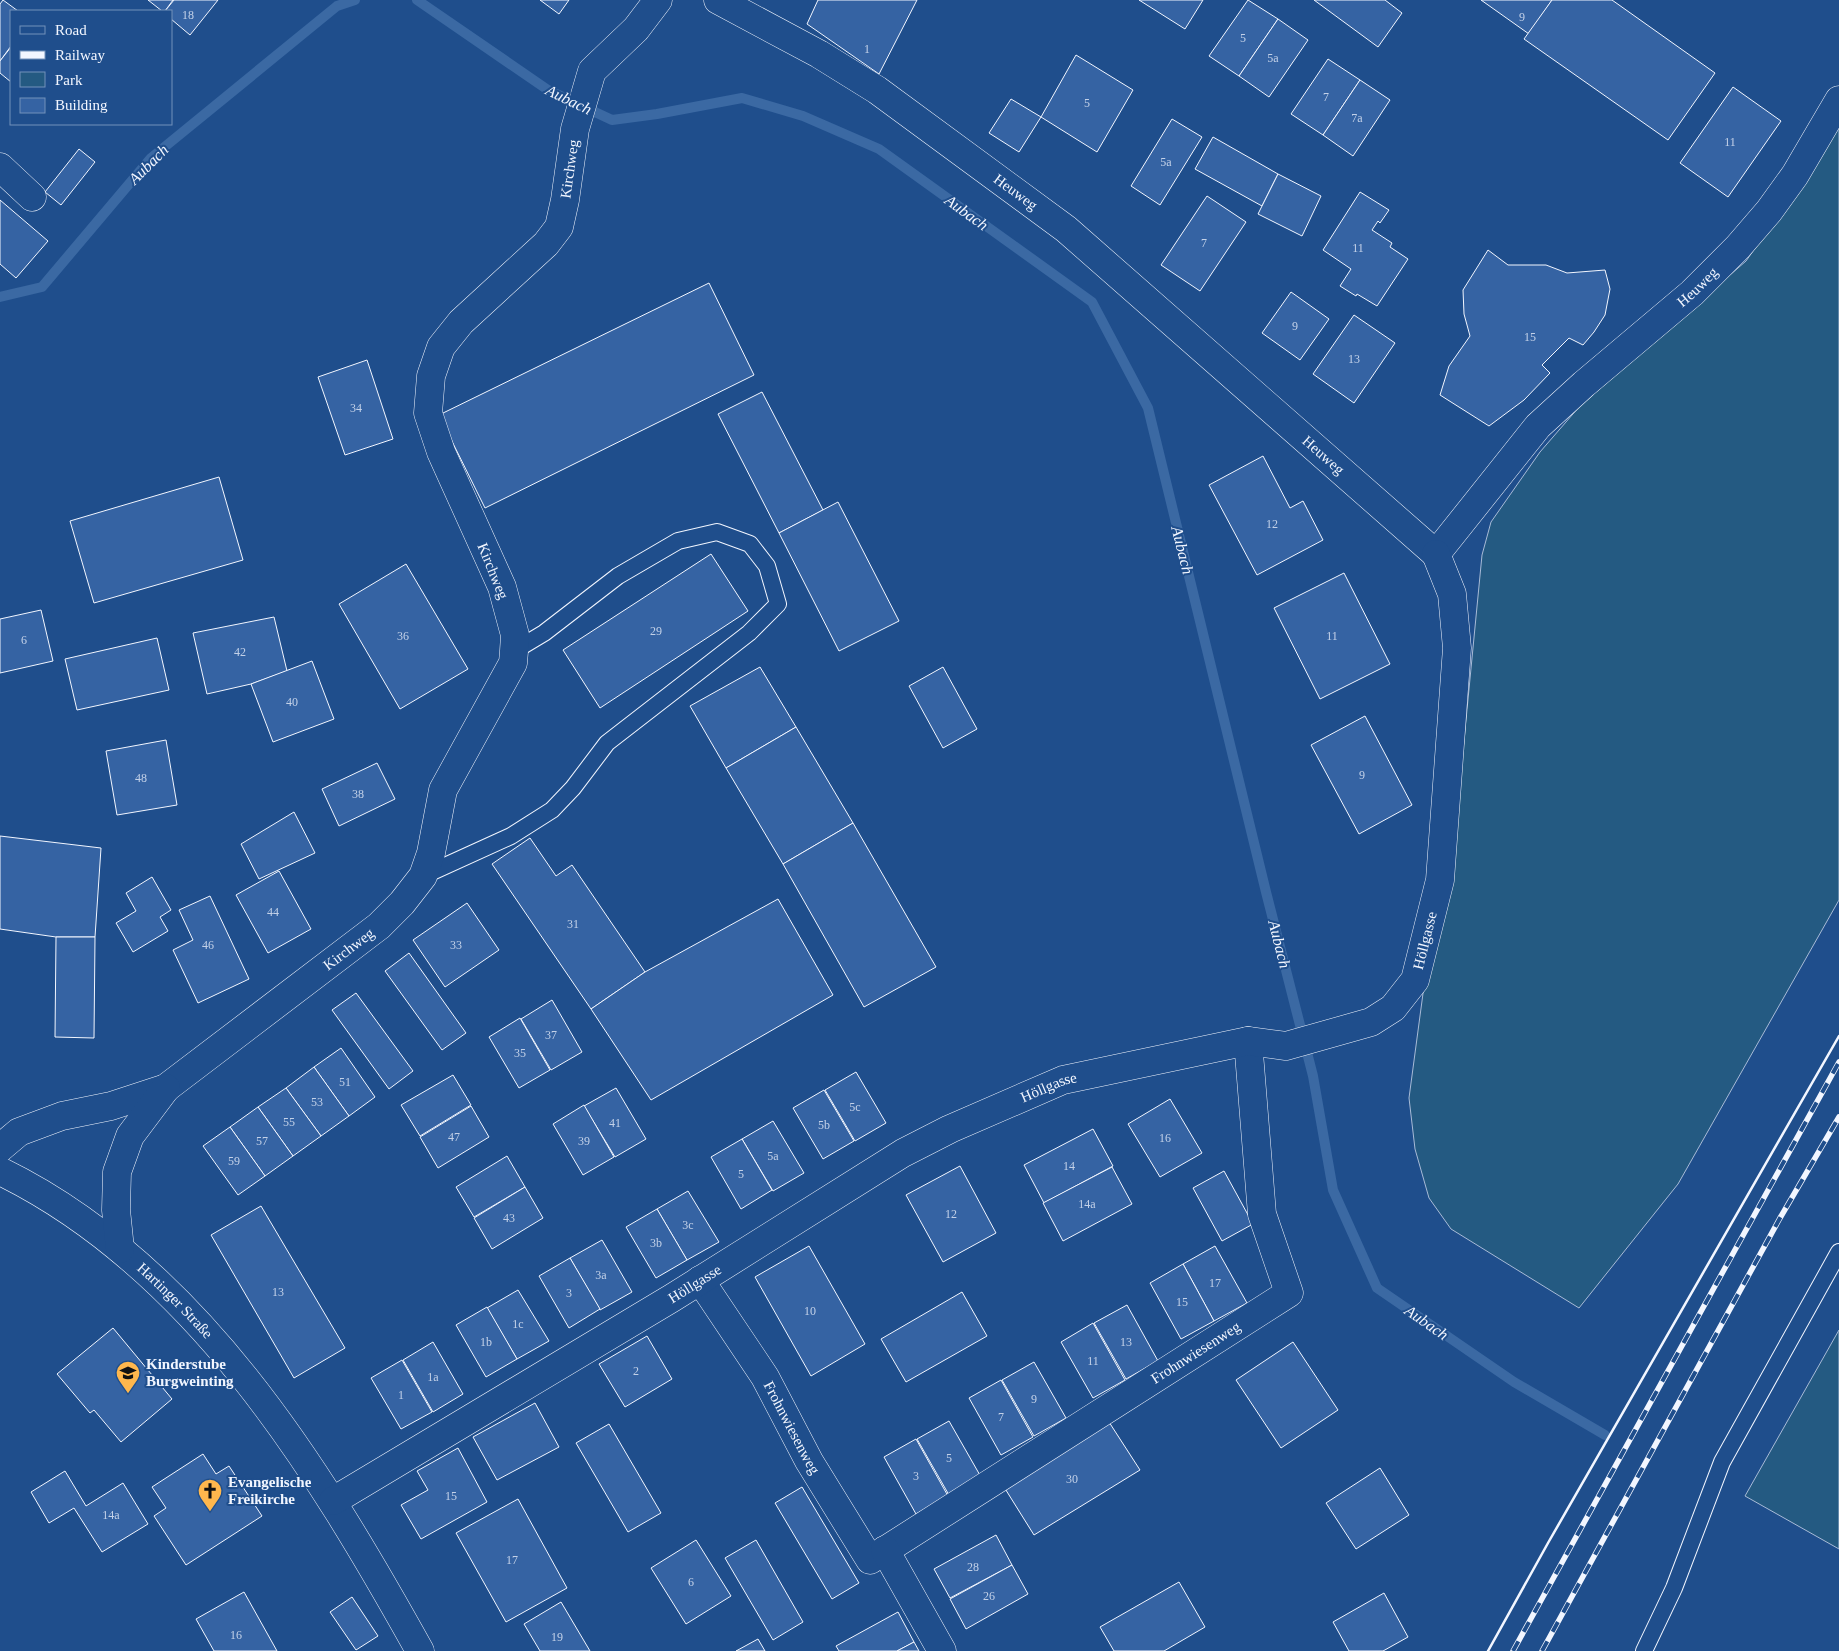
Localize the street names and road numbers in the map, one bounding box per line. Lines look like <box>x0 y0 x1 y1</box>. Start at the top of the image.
street label: Kirchweg <box>557 138 581 199</box>
street label: Heuweg <box>991 171 1041 214</box>
street label: Heuweg <box>1674 264 1721 310</box>
street label: Heuweg <box>1299 433 1348 478</box>
street label: Kirchweg <box>475 541 512 602</box>
street label: Höllgasse <box>1410 909 1440 971</box>
street label: Kirchweg <box>320 925 377 973</box>
street label: Höllgasse <box>1018 1069 1078 1105</box>
street label: Hartinger Straße <box>134 1260 216 1342</box>
street label: Höllgasse <box>665 1261 724 1306</box>
street label: Frohnwiesenweg <box>1148 1318 1244 1387</box>
street label: Frohnwiesenweg <box>761 1379 823 1477</box>

